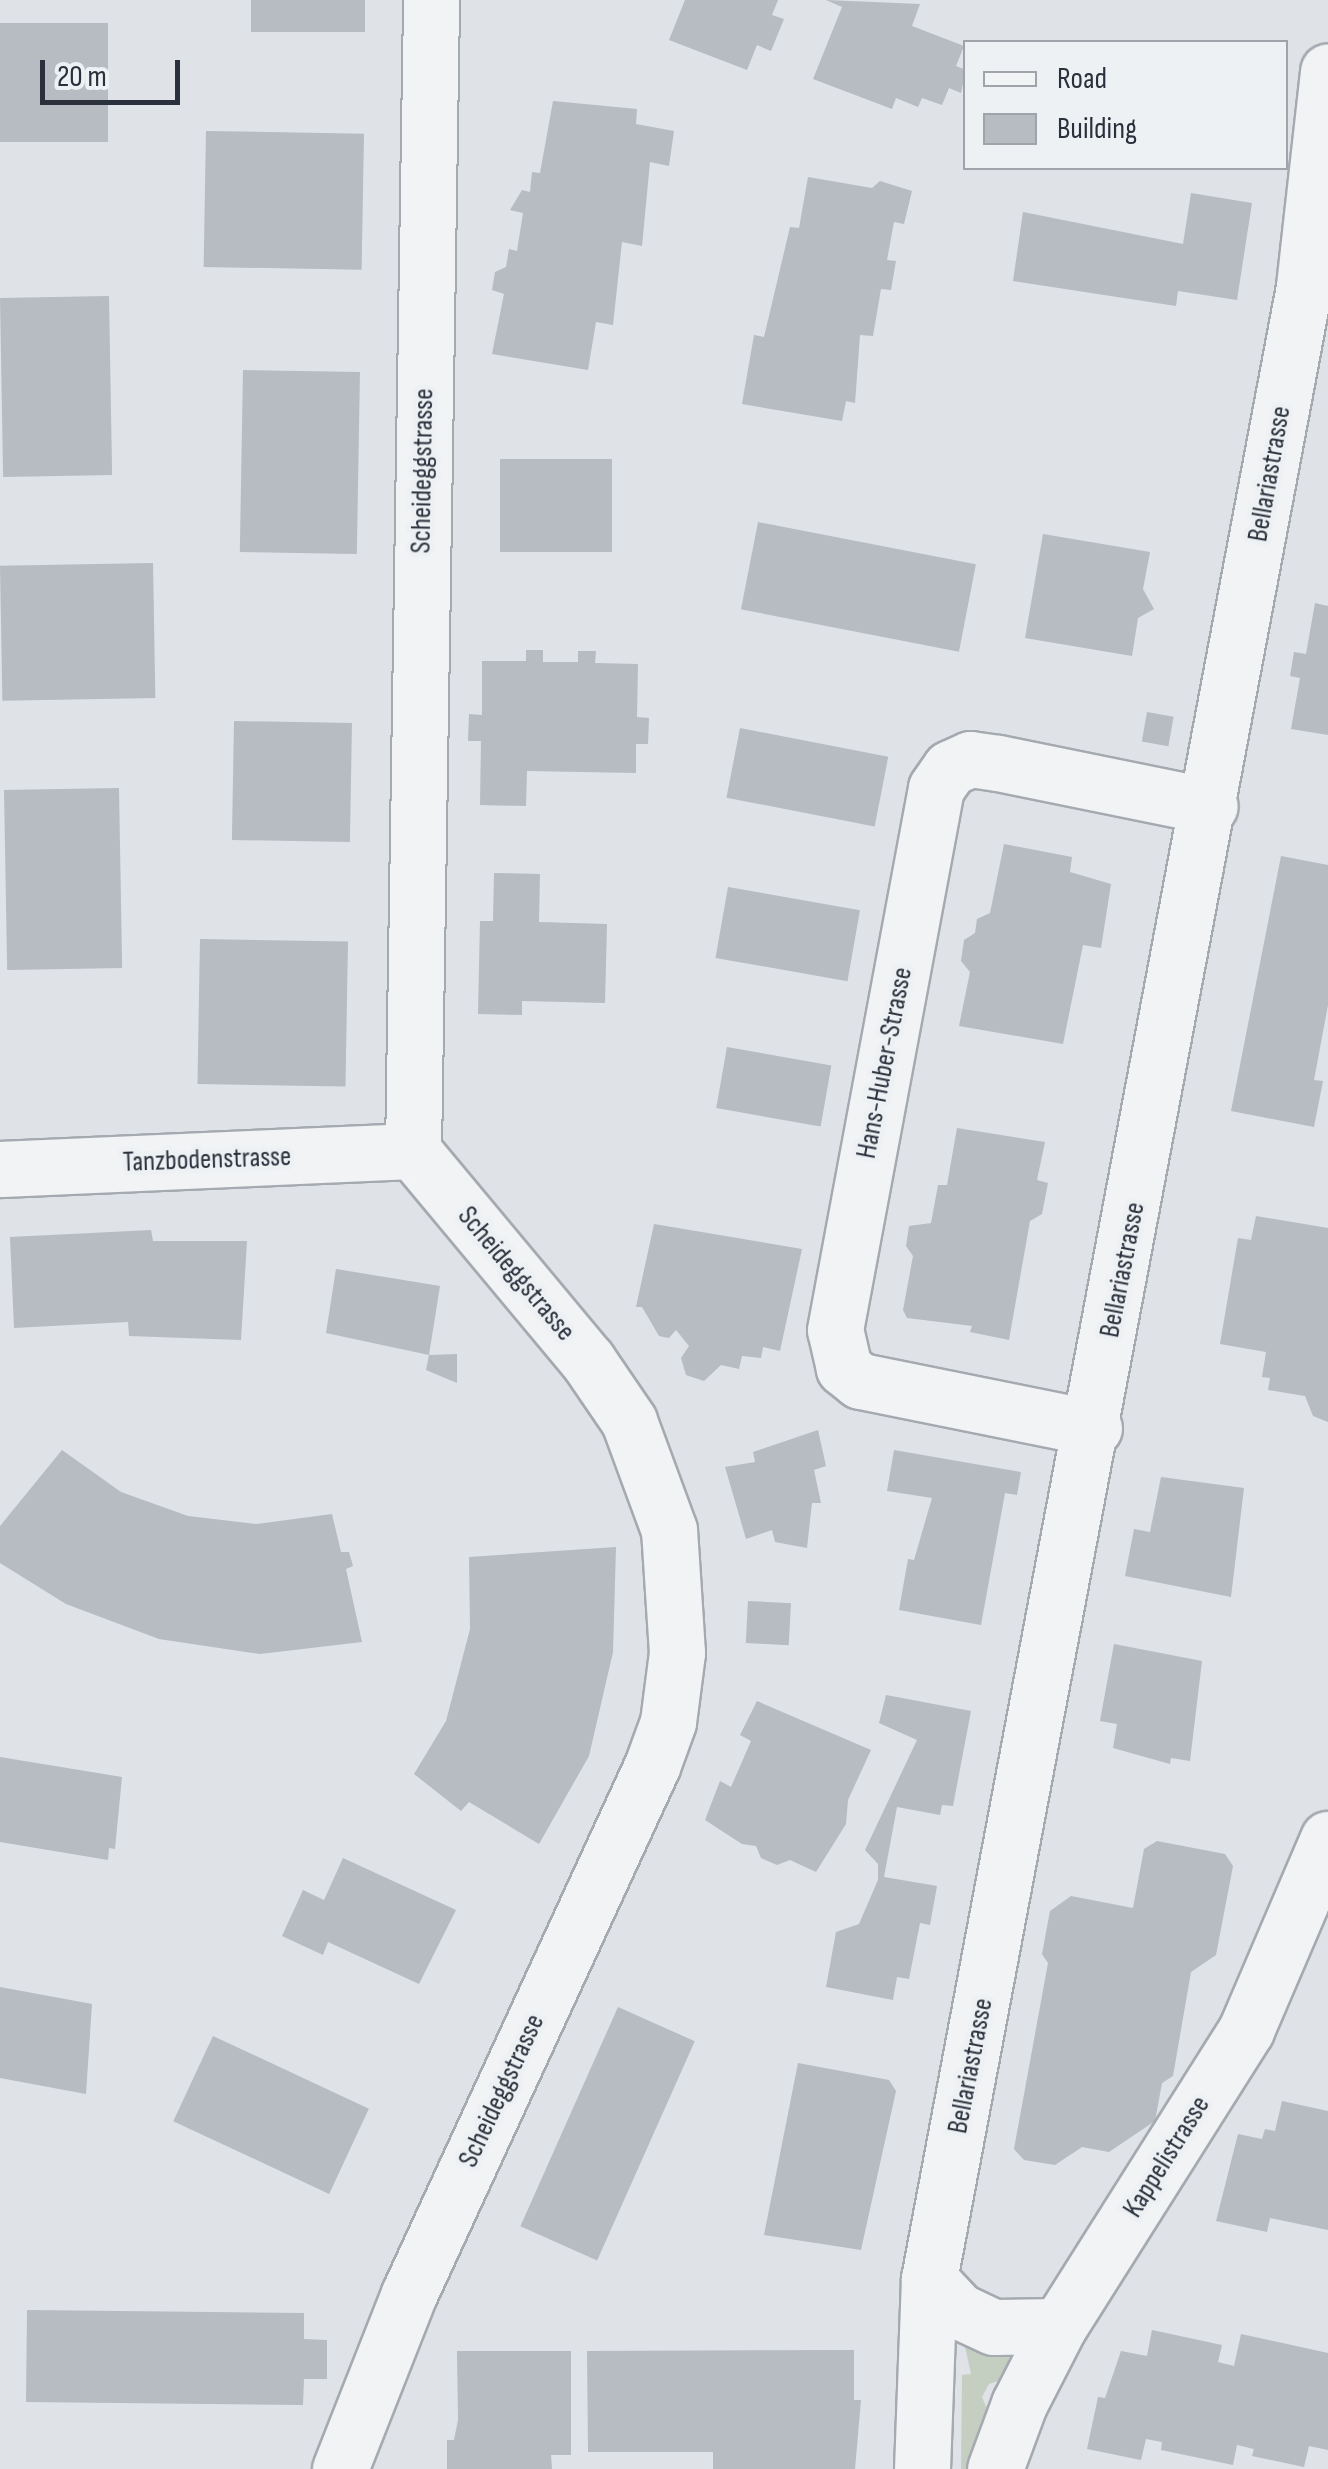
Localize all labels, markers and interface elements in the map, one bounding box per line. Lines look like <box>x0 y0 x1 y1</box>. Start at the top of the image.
scale bar <box>45 40 185 102</box>
legend <box>963 40 1288 170</box>
text: 20 m <box>57 59 107 95</box>
text: Road <box>1057 61 1107 97</box>
text: Building <box>1057 111 1137 147</box>
street label: Scheideggstrasse <box>405 388 441 554</box>
street label: Bellariastrasse <box>1242 404 1298 544</box>
street label: Hans-Huber-Strasse <box>850 965 920 1161</box>
street label: Tanzbodenstrasse <box>122 1140 292 1180</box>
street label: Scheideggstrasse <box>450 1200 582 1348</box>
street label: Bellariastrasse <box>1093 1200 1153 1340</box>
street label: Bellariastrasse <box>941 1996 1001 2136</box>
street label: Scheideggstrasse <box>452 2009 552 2173</box>
street label: Kappelistrasse <box>1117 2090 1217 2224</box>

